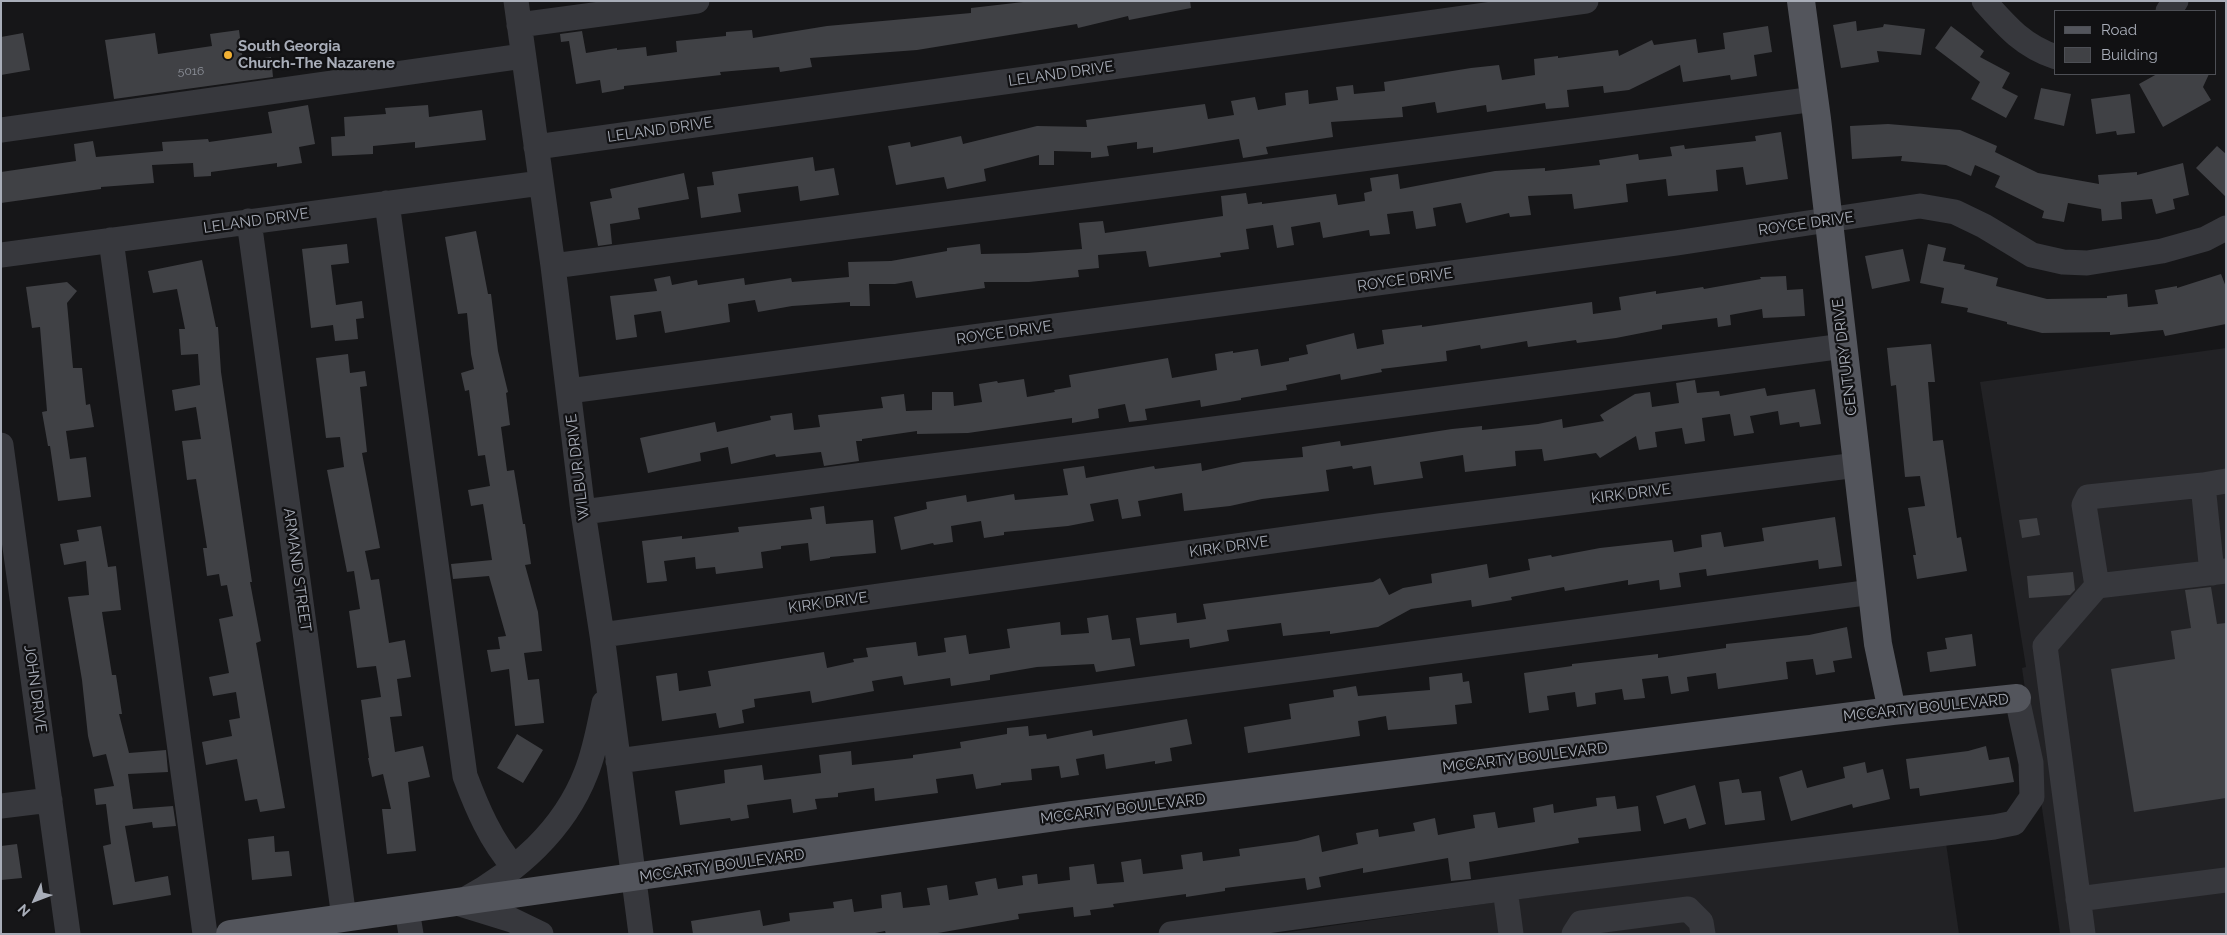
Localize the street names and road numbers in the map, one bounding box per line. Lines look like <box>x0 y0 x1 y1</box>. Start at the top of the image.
street label: LELAND DRIVE <box>1007 58 1115 90</box>
street label: LELAND DRIVE <box>606 114 714 146</box>
street label: LELAND DRIVE <box>202 205 310 237</box>
street label: ROYCE DRIVE <box>1757 208 1855 240</box>
street label: ROYCE DRIVE <box>1356 264 1454 296</box>
street label: CENTURY DRIVE <box>1829 297 1861 417</box>
street label: ROYCE DRIVE <box>955 317 1053 349</box>
street label: WILBUR DRIVE <box>563 413 593 521</box>
street label: KIRK DRIVE <box>1590 480 1672 508</box>
street label: ARMAND STREET <box>279 507 315 633</box>
street label: KIRK DRIVE <box>1188 533 1270 561</box>
street label: KIRK DRIVE <box>787 589 869 617</box>
street label: JOHN DRIVE <box>20 644 50 734</box>
street label: MCCARTY BOULEVARD <box>1842 690 2010 726</box>
street label: MCCARTY BOULEVARD <box>1441 739 1609 777</box>
street label: MCCARTY BOULEVARD <box>1039 790 1207 828</box>
street label: MCCARTY BOULEVARD <box>638 846 806 886</box>

